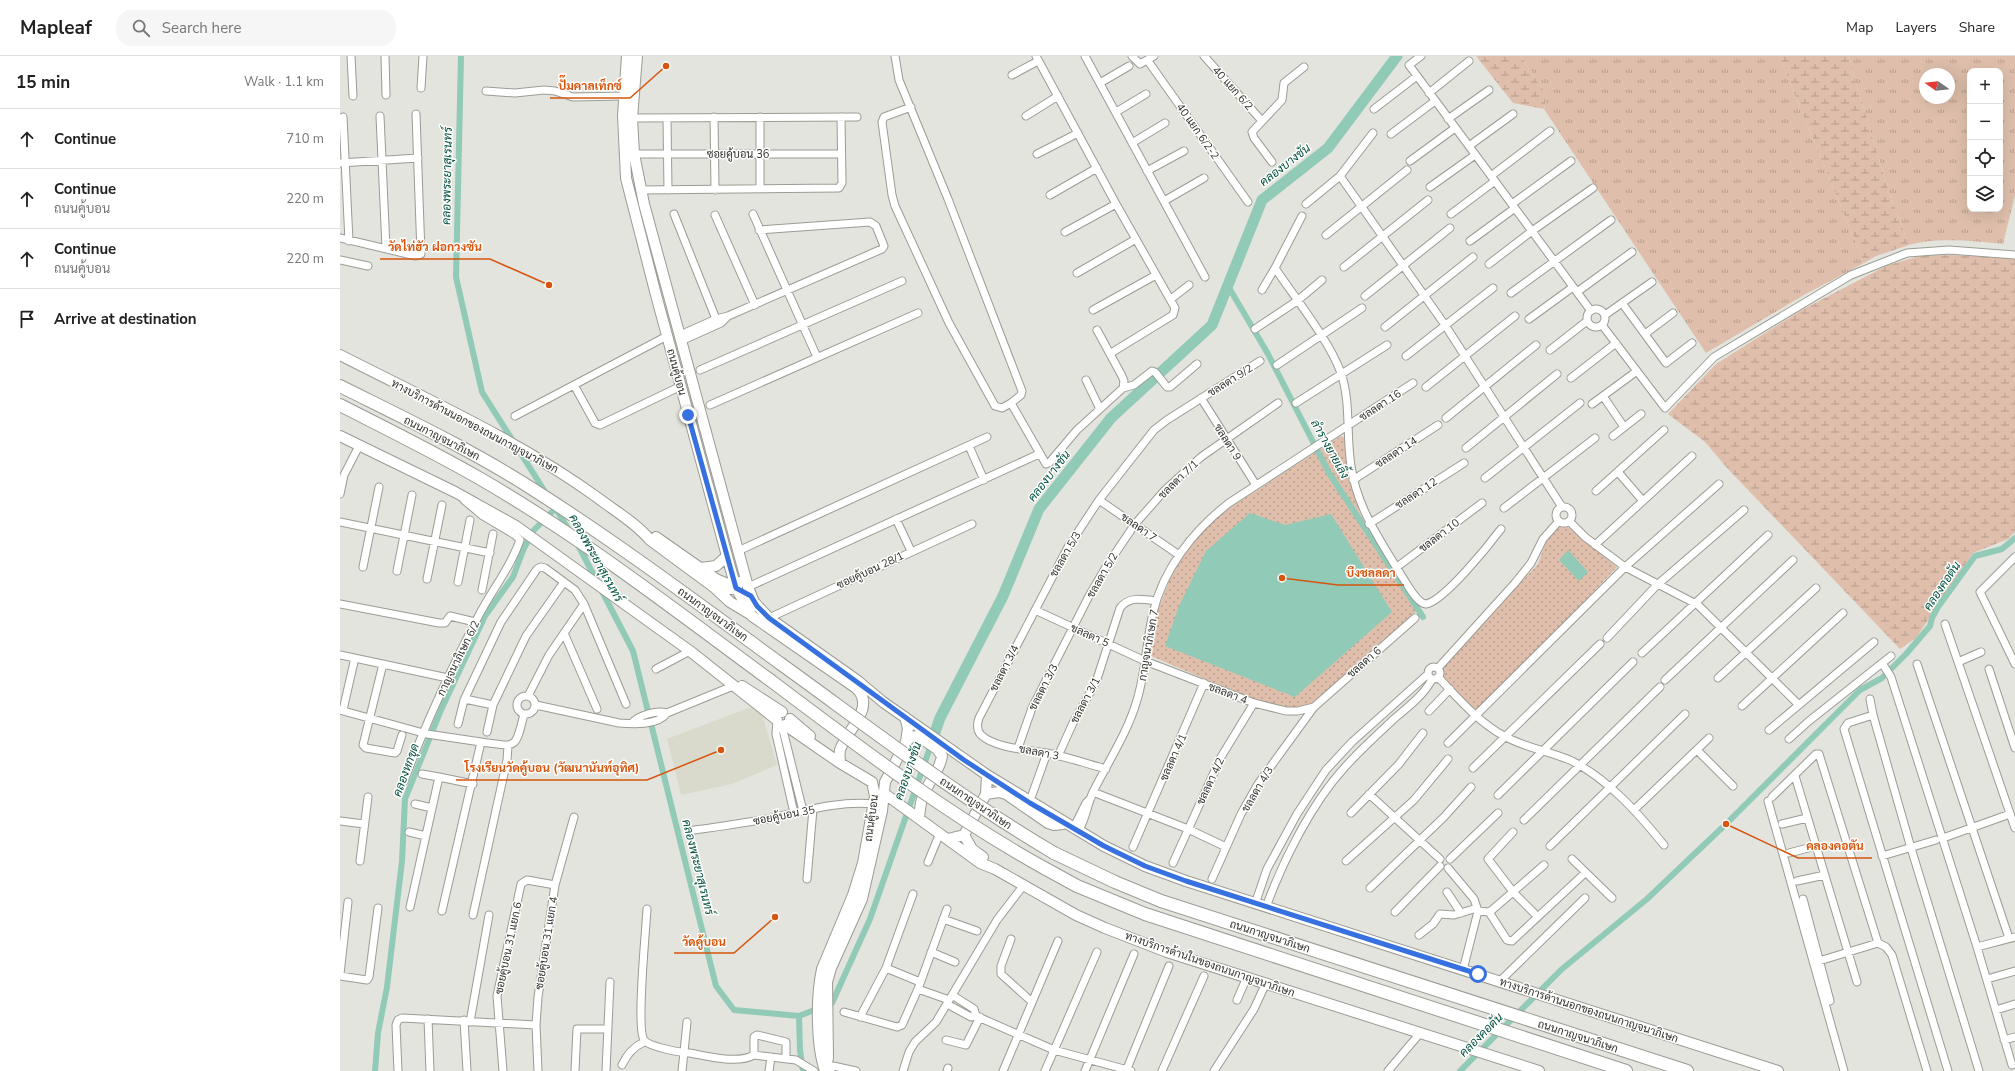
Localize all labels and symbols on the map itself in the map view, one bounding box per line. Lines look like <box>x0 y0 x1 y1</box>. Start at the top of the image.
street label: 40 แยก 6/2 <box>1209 63 1256 113</box>
north arrow <box>1919 68 1955 104</box>
callout: ปั๊มคาลเท็กซ์ <box>550 74 630 98</box>
text: ปั๊มคาลเท็กซ์ <box>558 74 623 94</box>
street label: 40 แยก 6/2-2 <box>1173 100 1223 162</box>
water label: คลองพระยาสุเรนทร์ <box>438 125 457 225</box>
water label: คลองบางชัน <box>1256 140 1314 190</box>
street label: ซอยคู้บอน 36 <box>707 147 770 162</box>
callout: วัดไท่ฮัว ฝอกวงซัน <box>380 235 490 259</box>
text: วัดไท่ฮัว ฝอกวงซัน <box>388 239 482 255</box>
street label: ถนนคู้บอน <box>663 347 690 397</box>
street label: ชลลดา 9/2 <box>1205 361 1256 400</box>
street label: ทางบริการด้านนอกของถนนกาญจนาภิเษก <box>389 376 561 476</box>
street label: ชลลดา 16 <box>1356 386 1405 425</box>
route end <box>679 406 697 424</box>
street label: ถนนกาญจนาภิเษก <box>402 413 482 463</box>
water label: ลำรางยายเลิ้ง <box>1307 415 1355 482</box>
street label: ชลลดา 9 <box>1210 421 1245 463</box>
street label: ชลลดา 14 <box>1372 433 1421 472</box>
water label: คลองบางชัน <box>1024 447 1074 505</box>
street label: ชลลดา 7/1 <box>1155 456 1202 502</box>
street label: ชลลดา 12 <box>1392 474 1440 513</box>
street label: ชลลดา 7 <box>1118 510 1160 545</box>
water label: คลองพระยาสุเรนทร์ <box>564 511 628 607</box>
street label: ชลลดา 10 <box>1416 515 1463 556</box>
street label: ชลลดา 5/3 <box>1046 529 1085 580</box>
street label: ซอยคู้บอน 28/1 <box>834 548 906 593</box>
street label: ชลลดา 5/2 <box>1083 550 1122 601</box>
water label: คลองคอตัน <box>1920 558 1964 614</box>
callout: บึงชลลดา <box>1338 561 1404 585</box>
text: บึงชลลดา <box>1346 565 1396 581</box>
street label: ถนนกาญจนาภิเษก <box>674 584 751 645</box>
street label: กาญจนาภิเษก 7 <box>1135 608 1162 682</box>
street label: กาญจนาภิเษก 6/2 <box>434 618 483 699</box>
street label: ชลลดา 5 <box>1068 620 1112 651</box>
street label: ชลลดา 3/4 <box>986 642 1023 694</box>
street label: ชลลดา 6 <box>1344 643 1385 681</box>
street label: ชลลดา 3/3 <box>1025 661 1062 713</box>
street label: ชลลดา 3/1 <box>1067 674 1104 726</box>
street label: ชลลดา 4 <box>1206 679 1250 708</box>
street label: ชลลดา 4/1 <box>1156 731 1191 783</box>
water label: คลองบางชัน <box>891 739 926 802</box>
water label: คลองหกขุด <box>389 741 424 799</box>
street label: ชลลดา 3 <box>1017 741 1060 764</box>
street label: ชลลดา 4/2 <box>1193 755 1228 807</box>
callout: โรงเรียนวัดคู้บอน (วัฒนานันท์อุทิศ) <box>456 756 647 780</box>
text: โรงเรียนวัดคู้บอน (วัฒนานันท์อุทิศ) <box>464 760 639 776</box>
street label: ชลลดา 4/3 <box>1238 764 1277 815</box>
street label: ถนนกาญจนาภิเษก <box>937 774 1015 833</box>
street label: ถนนคู้บอน <box>861 793 882 843</box>
street label: ซอยคู้บอน 35 <box>752 802 817 829</box>
water label: คลองพระยาสุเรนทร์ <box>677 817 718 919</box>
callout: คลองคอตัน <box>1798 834 1872 858</box>
text: คลองคอตัน <box>1806 838 1864 854</box>
street label: ซอยคู้บอน 31 แยก 4 <box>532 895 561 991</box>
street label: ซอยคู้บอน 31 แยก 6 <box>491 900 526 996</box>
street label: ถนนกาญจนาภิเษก <box>1228 916 1312 957</box>
street label: ทางบริการด้านในของถนนกาญจนาภิเษก <box>1123 927 1297 1001</box>
callout: วัดคู้บอน <box>674 929 734 953</box>
text: วัดคู้บอน <box>682 934 726 950</box>
route start <box>1469 965 1487 983</box>
street label: ทางบริการด้านนอกของถนนกาญจนาภิเษก <box>1498 975 1680 1045</box>
water label: คลองคอตัน <box>1456 1009 1507 1060</box>
street label: ถนนกาญจนาภิเษก <box>1536 1017 1620 1055</box>

